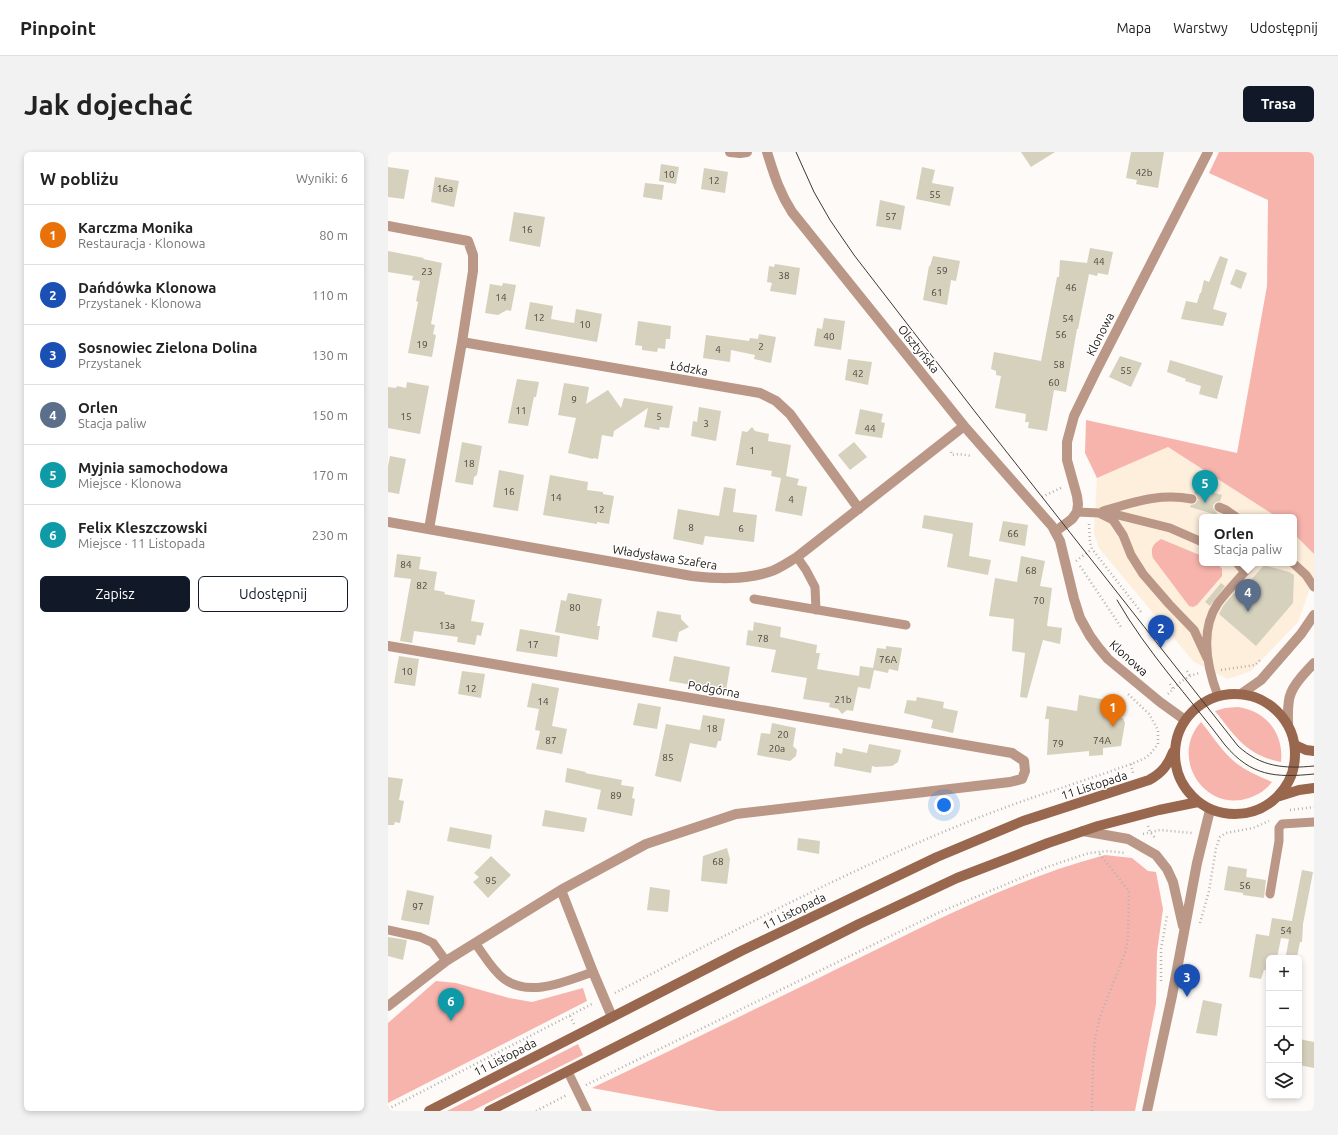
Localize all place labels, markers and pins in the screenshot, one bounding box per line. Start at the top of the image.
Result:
pin: 5 [1192,470,1218,503]
pin: 4 [1235,579,1261,612]
pin: 2 [1148,615,1174,648]
pin: 1 [1100,694,1126,727]
pin: 3 [1174,964,1200,997]
pin: 6 [438,988,464,1021]

